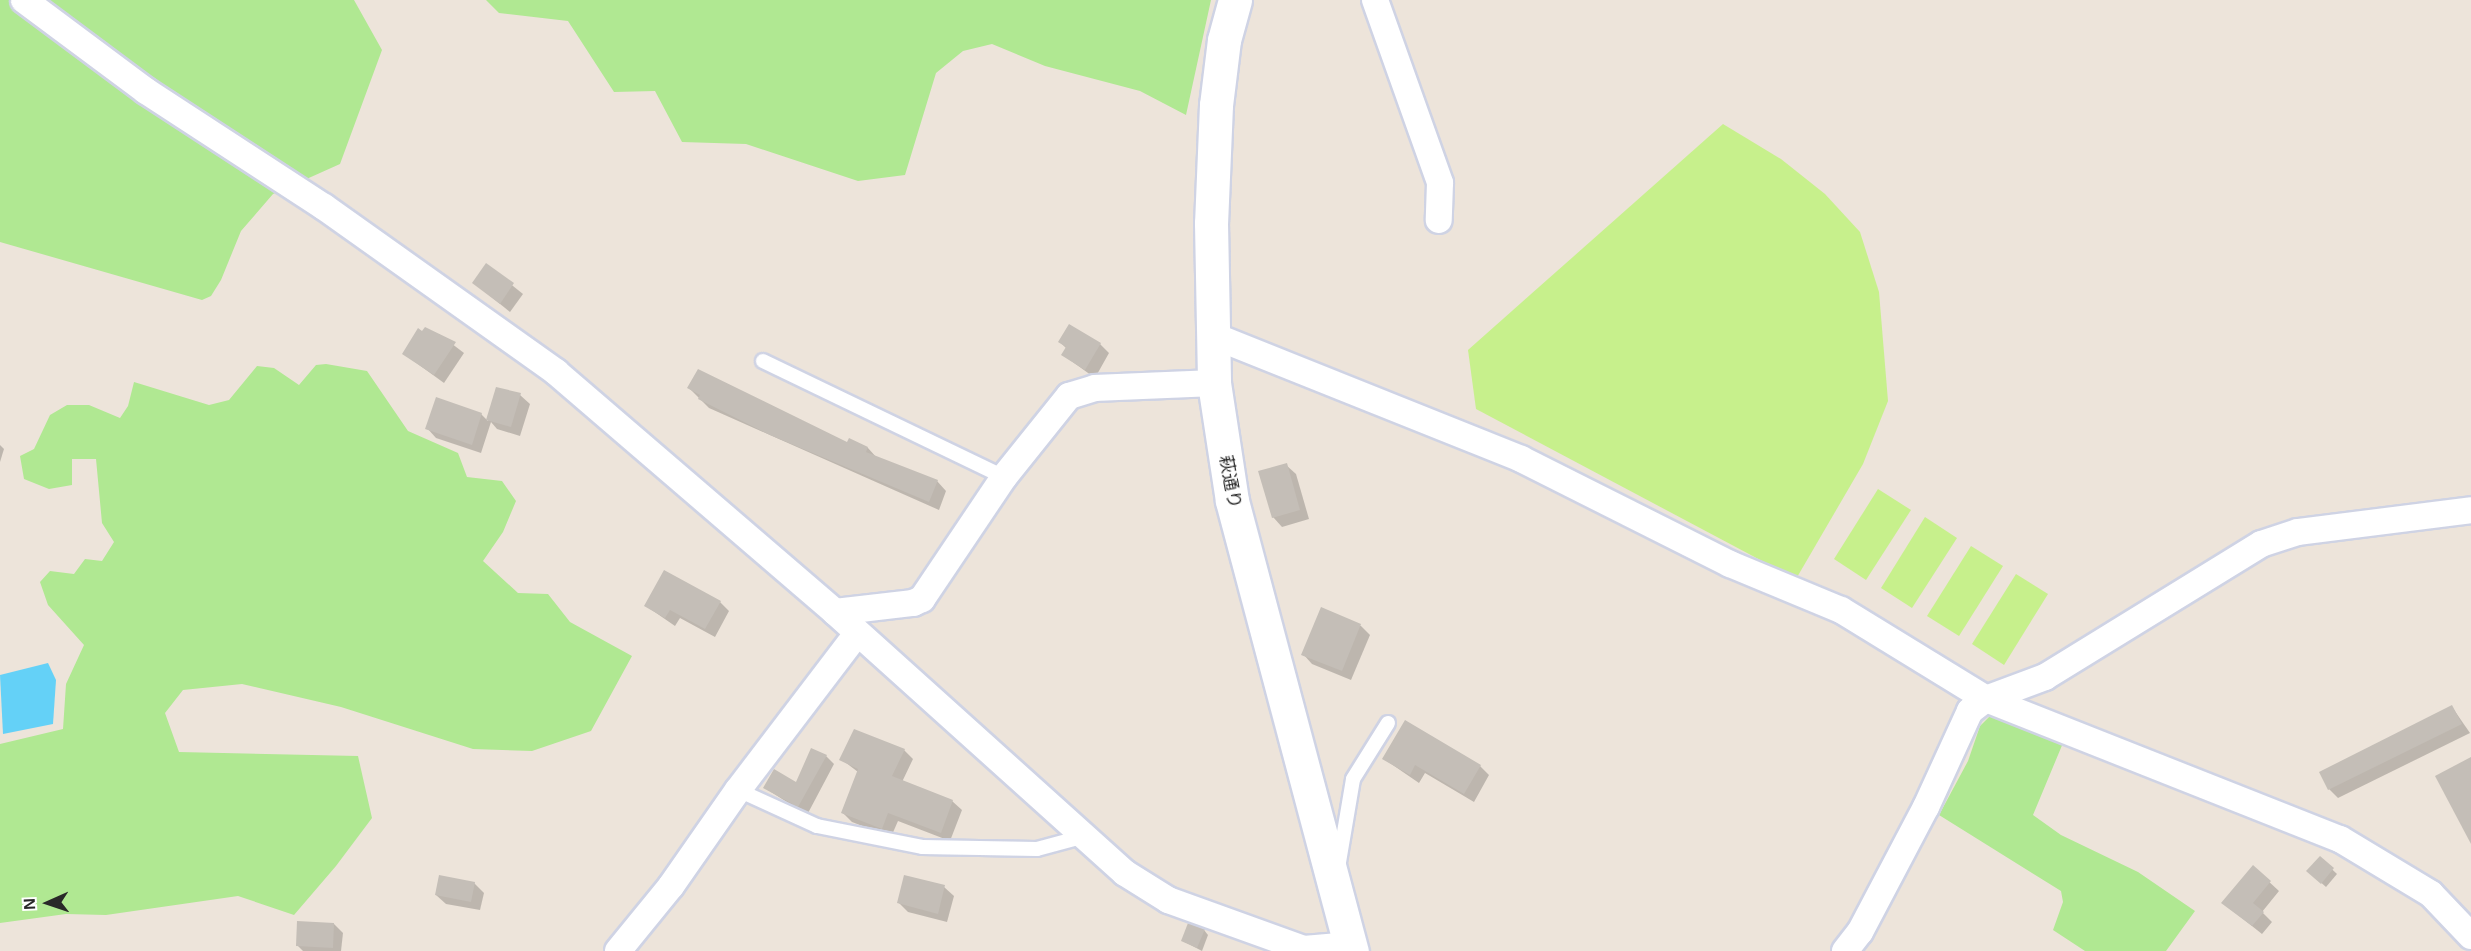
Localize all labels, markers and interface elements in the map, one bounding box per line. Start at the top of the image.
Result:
street label: 萩通り [1214,453,1246,511]
north arrow [18,873,78,933]
text: N [21,898,38,910]

